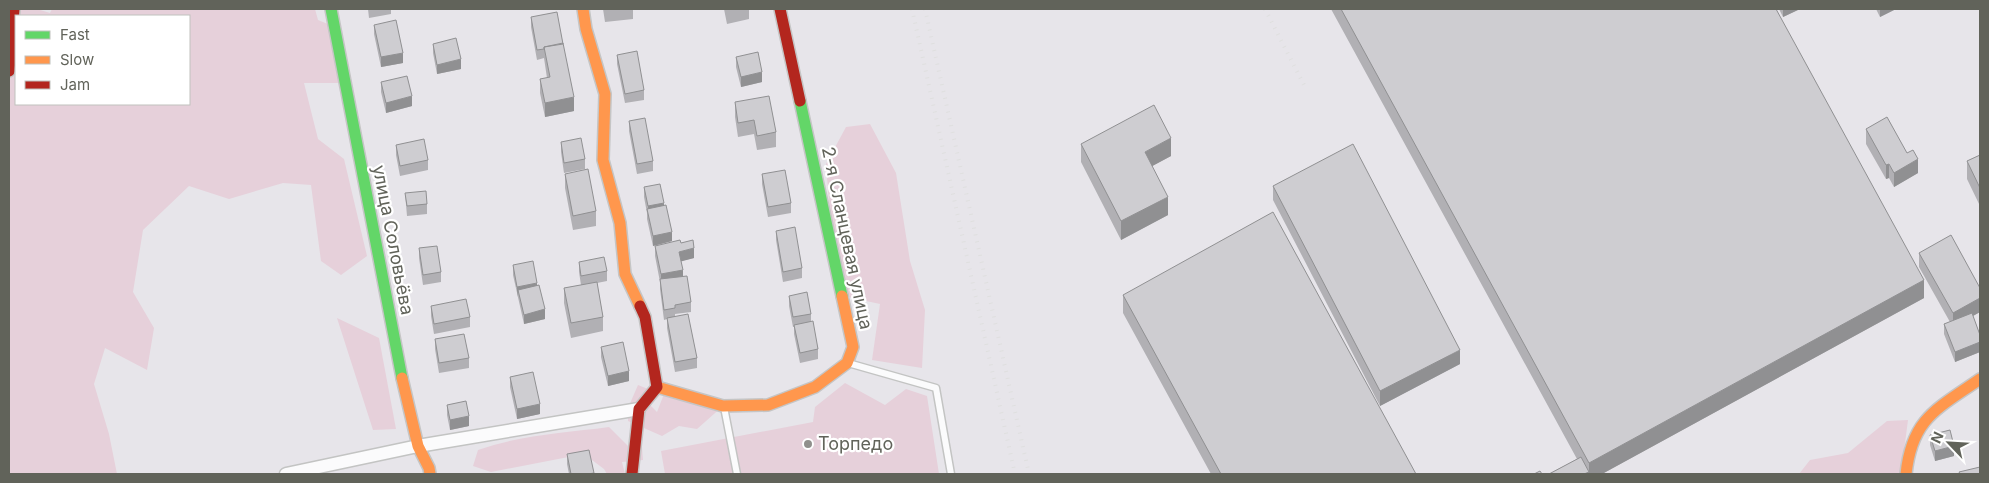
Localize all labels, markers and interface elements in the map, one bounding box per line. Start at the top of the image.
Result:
legend [15,15,190,105]
text: Fast [60,25,90,44]
text: Slow [60,50,94,69]
text: Jam [60,75,90,94]
street label: 2-я Сланцевая улица [818,145,877,331]
street label: улица Соловьёва [369,163,418,317]
north arrow [1924,418,1974,468]
text: N [1927,429,1947,446]
place label: Торпедо [818,433,893,454]
marker: Торпедо [802,438,814,450]

